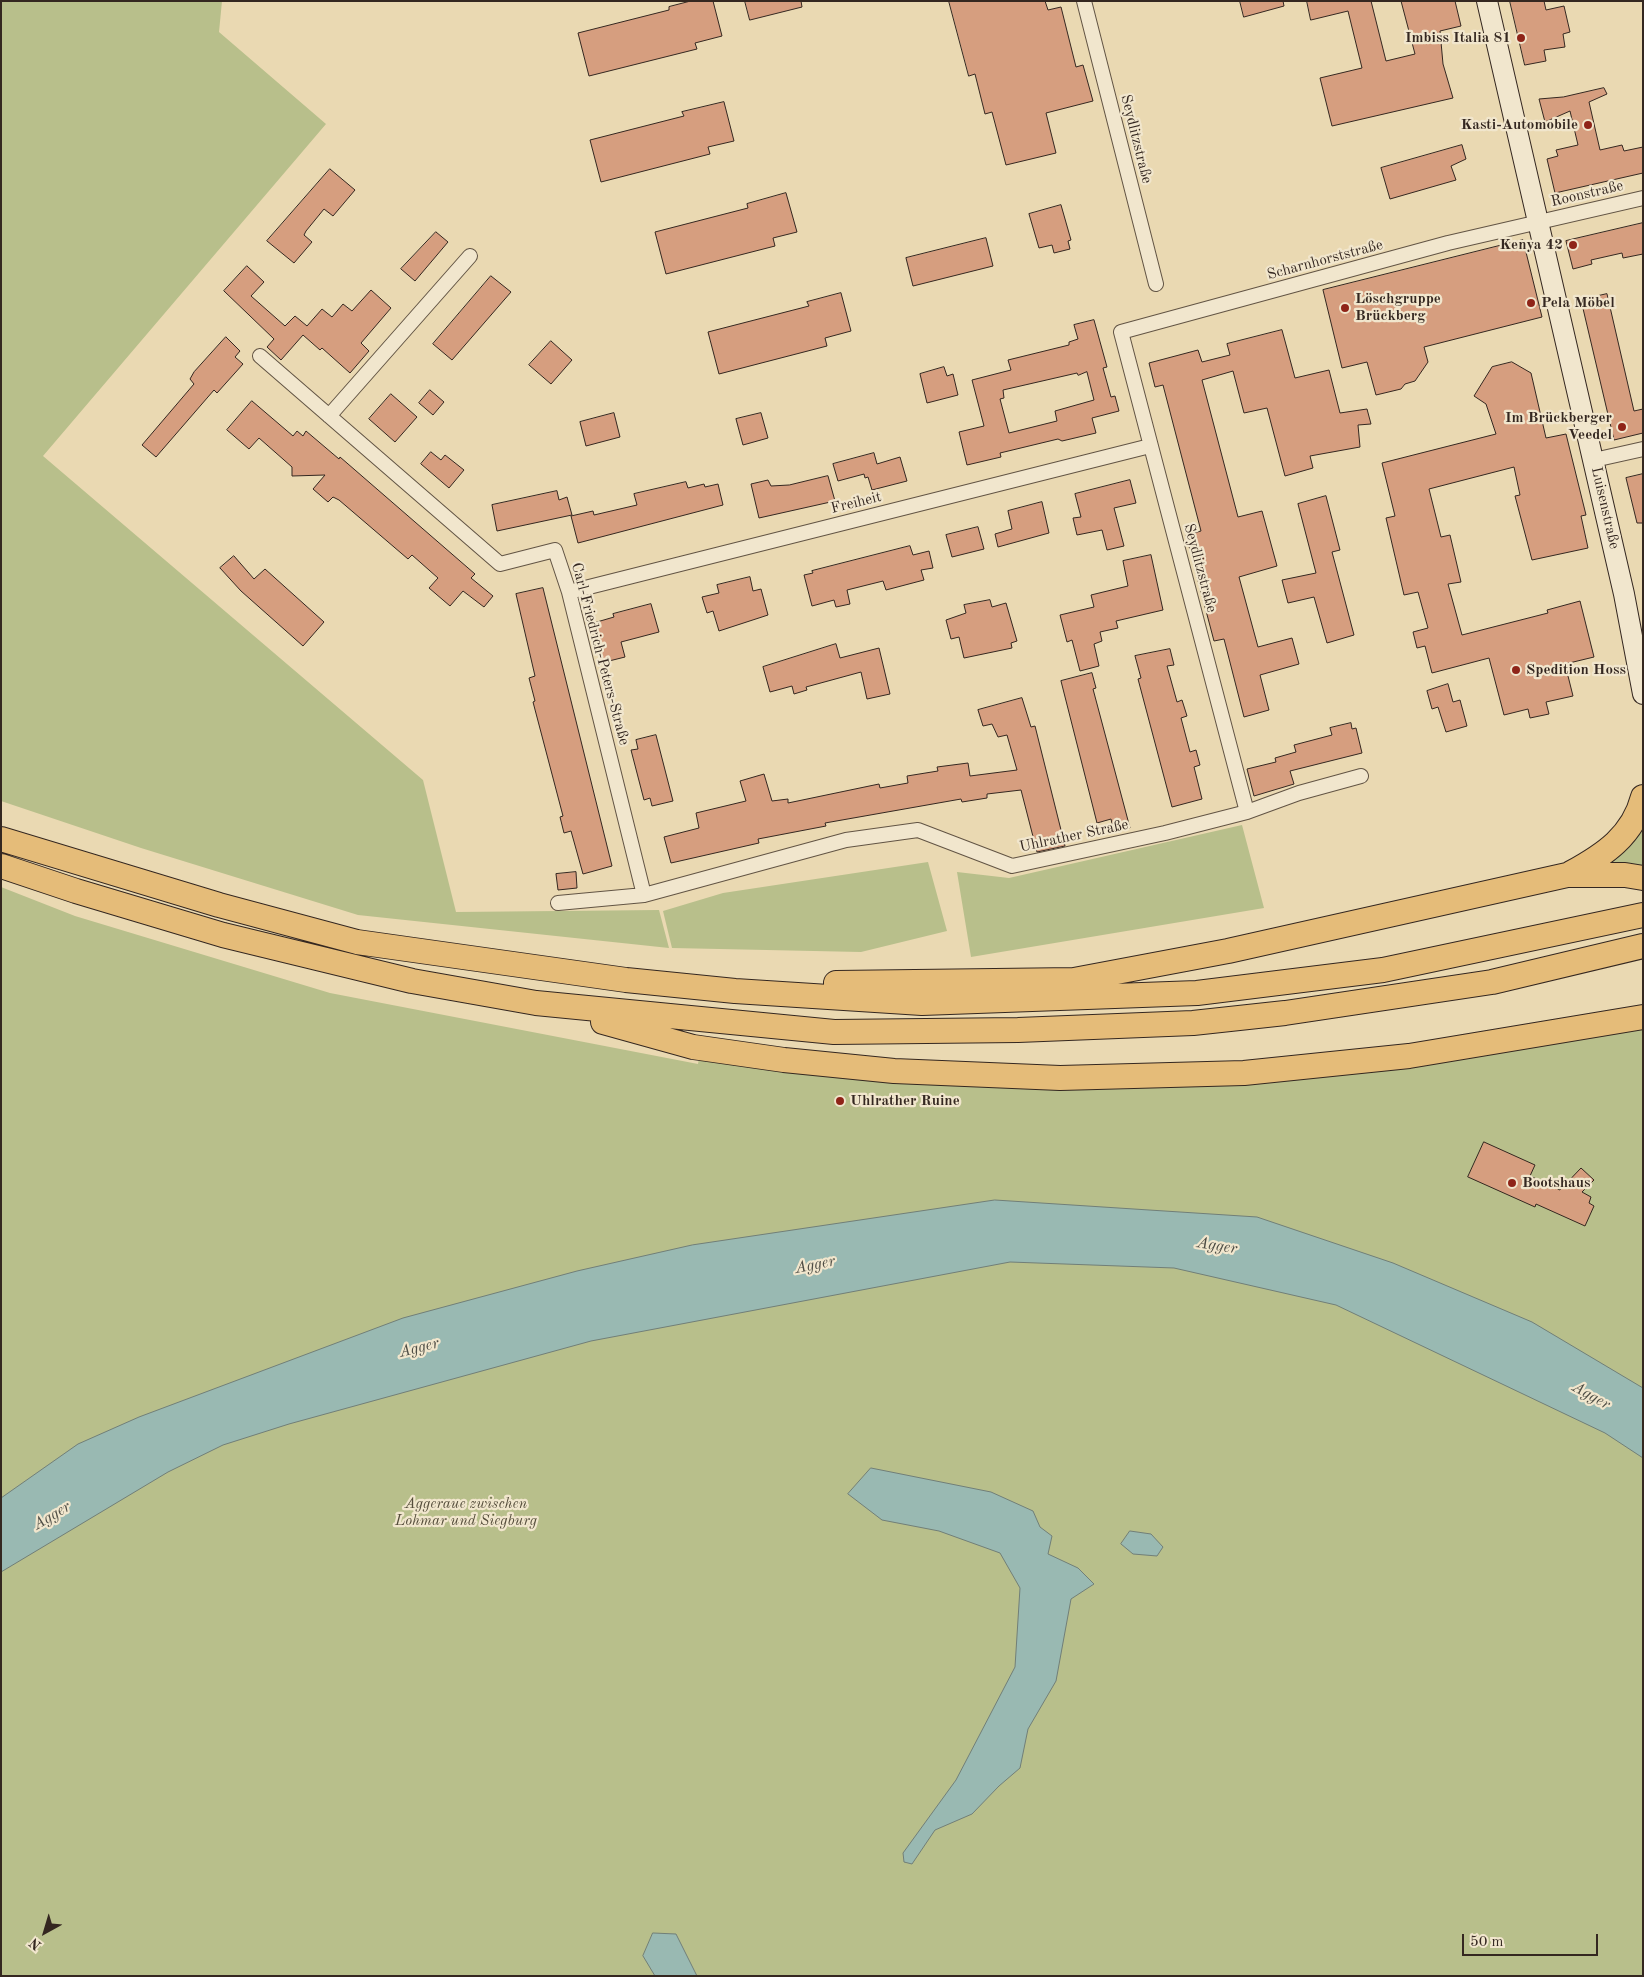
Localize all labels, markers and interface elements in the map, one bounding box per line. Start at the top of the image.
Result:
place label: Imbiss Italia 81 [1405,29,1511,47]
marker: Imbiss Italia 81 [1515,32,1527,44]
street label: Seydlitzstraße [1116,93,1156,185]
place label: Kasti-Automobile [1461,116,1578,134]
marker: Kasti-Automobile [1582,119,1594,131]
street label: Roonstraße [1549,177,1625,211]
street label: Scharnhorststraße [1265,236,1385,284]
place label: Kenya 42 [1500,236,1563,254]
marker: Kenya 42 [1567,239,1579,251]
place label: Löschgruppe Brückberg [1355,290,1441,325]
place label: Pela Möbel [1541,294,1615,312]
marker: Pela Möbel [1525,297,1537,309]
marker: Löschgruppe Brückberg [1339,302,1351,314]
place label: Im Brückberger Veedel [1505,409,1612,444]
marker: Im Brückberger Veedel [1616,421,1628,433]
street label: Luisenstraße [1587,465,1623,551]
street label: Freiheit [829,488,883,518]
street label: Seydlitzstraße [1179,522,1221,614]
street label: Carl-Friedrich-Peters-Straße [567,561,633,747]
place label: Spedition Hoss [1526,661,1626,679]
marker: Spedition Hoss [1510,664,1522,676]
street label: Uhlrather Straße [1018,816,1130,856]
place label: Uhlrather Ruine [850,1092,960,1110]
marker: Uhlrather Ruine [834,1095,846,1107]
place label: Bootshaus [1522,1174,1590,1192]
marker: Bootshaus [1506,1177,1518,1189]
water label: Agger [1196,1233,1238,1259]
water label: Agger [793,1252,837,1278]
water label: Agger [397,1334,441,1362]
water label: Agger [1569,1378,1613,1414]
park label: Aggeraue zwischen Lohmar und Siegburg [395,1495,537,1530]
water label: Agger [30,1497,74,1535]
north arrow [20,1907,70,1957]
scale bar [1464,1924,1600,1956]
text: N [27,1935,44,1952]
text: 50 m [1470,1935,1504,1950]

